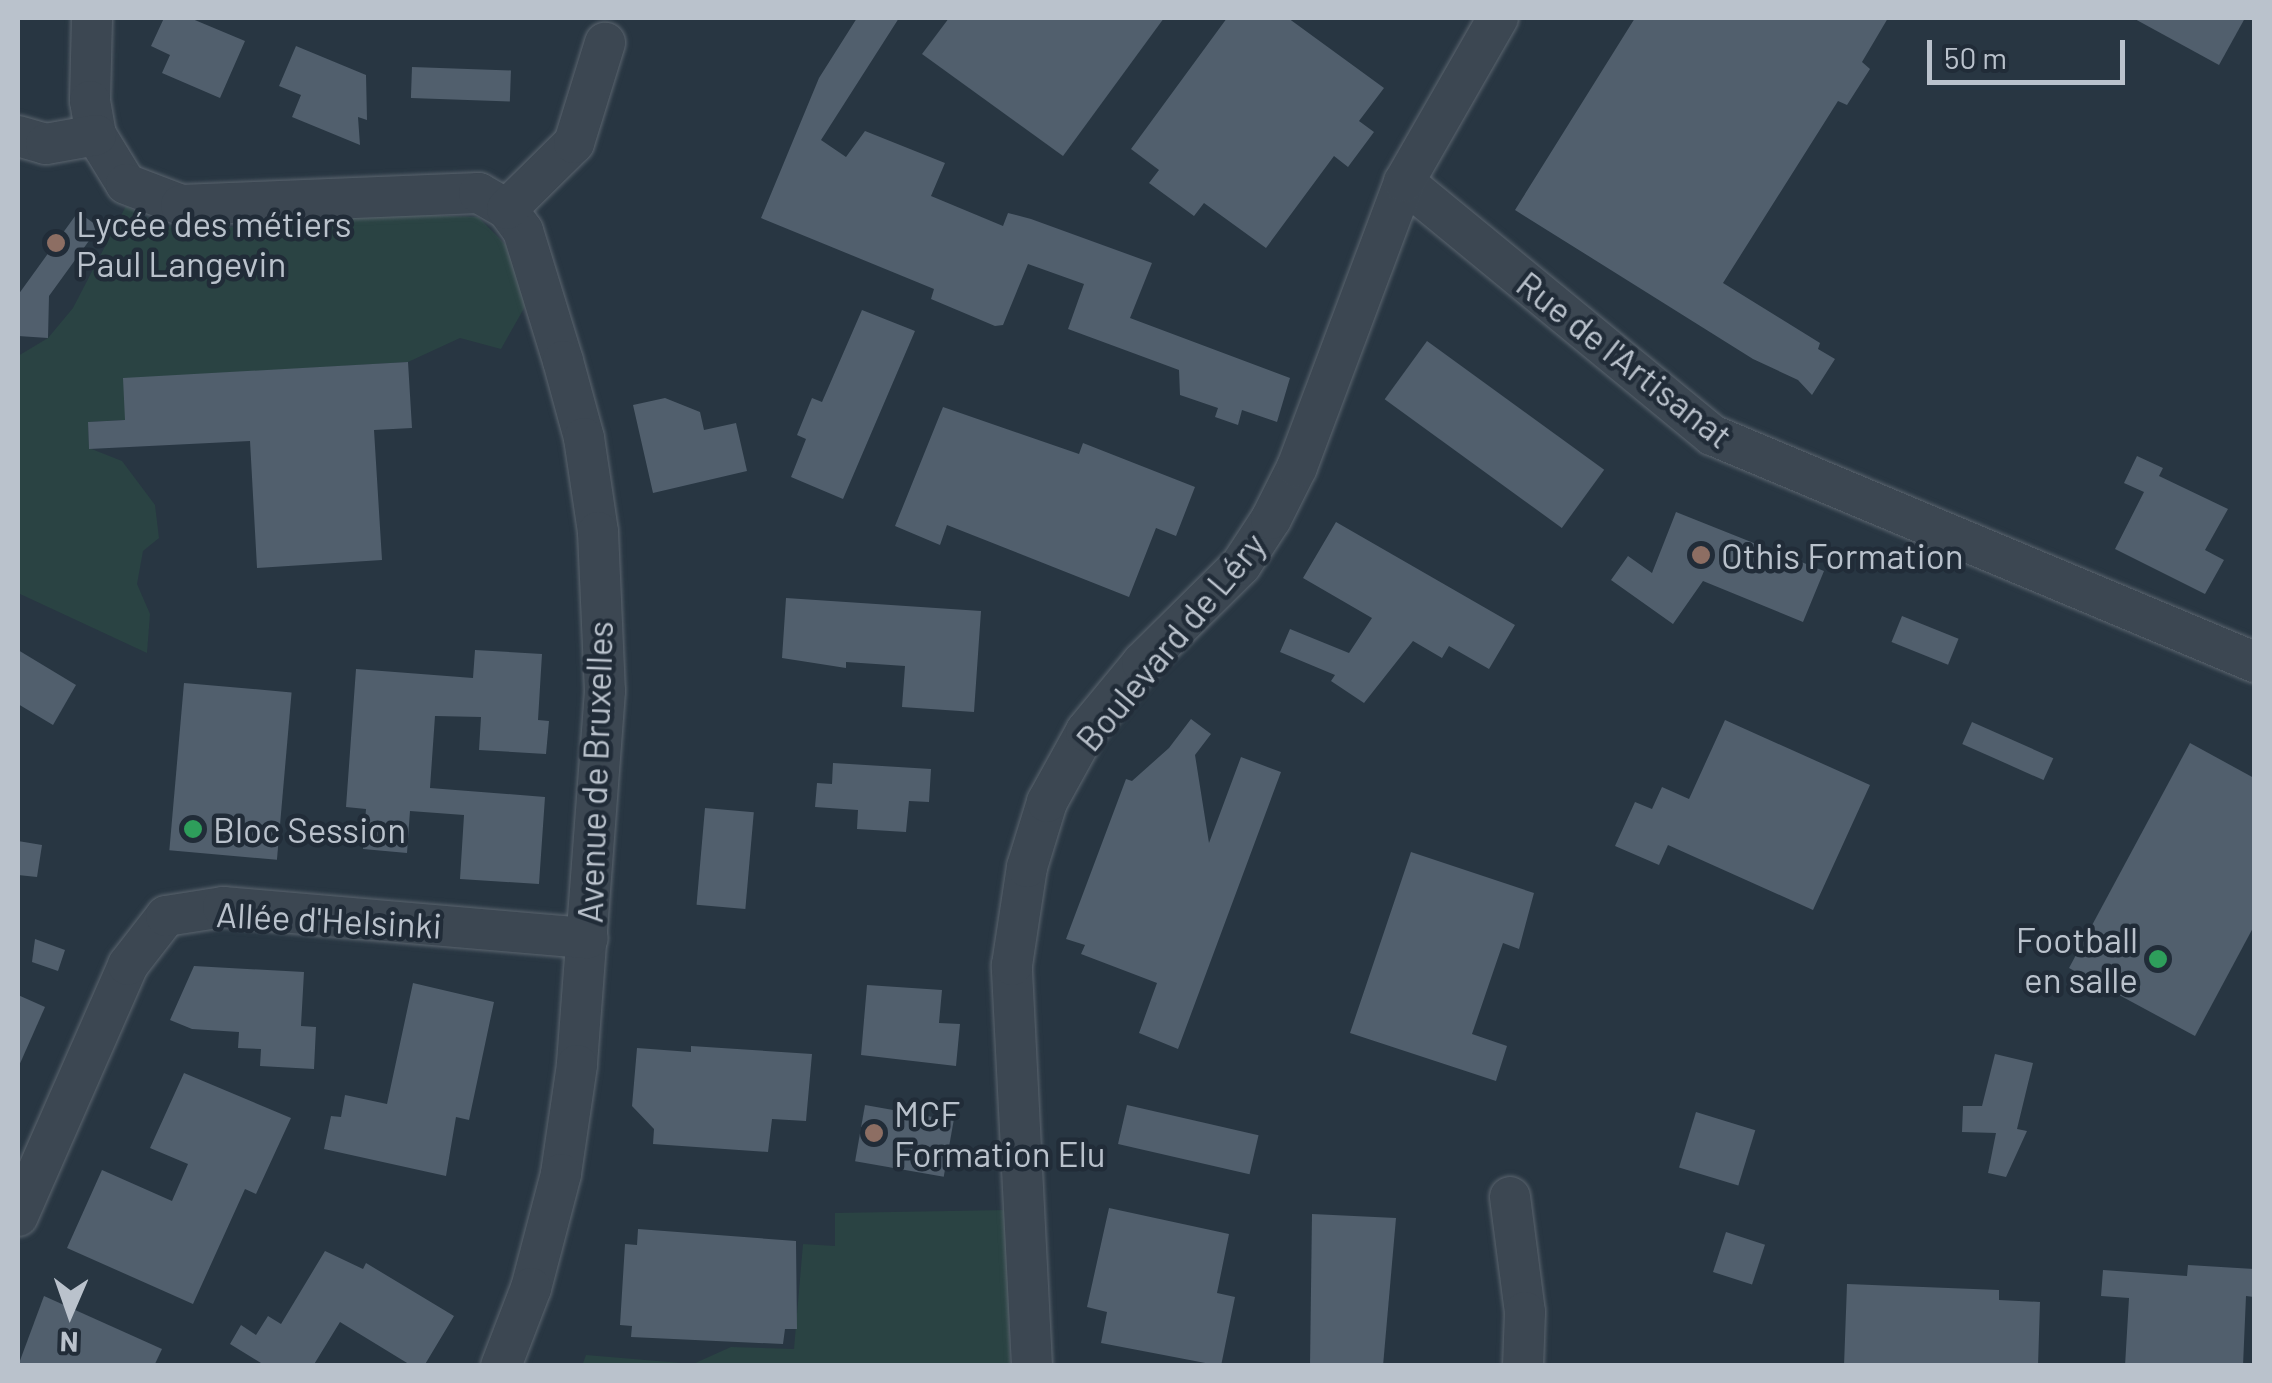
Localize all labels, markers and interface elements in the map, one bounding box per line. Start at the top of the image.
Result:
scale bar [1932,20,2130,82]
text: 50 m [1944,39,2007,75]
place label: Lycée des métiers Paul Langevin [76,202,352,284]
marker: Lycée des métiers Paul Langevin [45,232,67,254]
street label: Rue de l'Artisanat [1509,262,1741,456]
street label: Boulevard de Léry [1066,523,1274,759]
place label: Othis Formation [1721,534,1964,576]
marker: Othis Formation [1690,544,1712,566]
street label: Avenue de Bruxelles [568,620,620,924]
place label: Bloc Session [213,808,406,850]
marker: Bloc Session [182,818,204,840]
street label: Allée d'Helsinki [215,892,443,946]
place label: Football en salle [2016,918,2138,1000]
marker: Football en salle [2147,948,2169,970]
place label: MCF Formation Elu [894,1092,1106,1174]
marker: MCF Formation Elu [863,1122,885,1144]
north arrow [20,1263,120,1363]
text: N [59,1326,79,1360]

